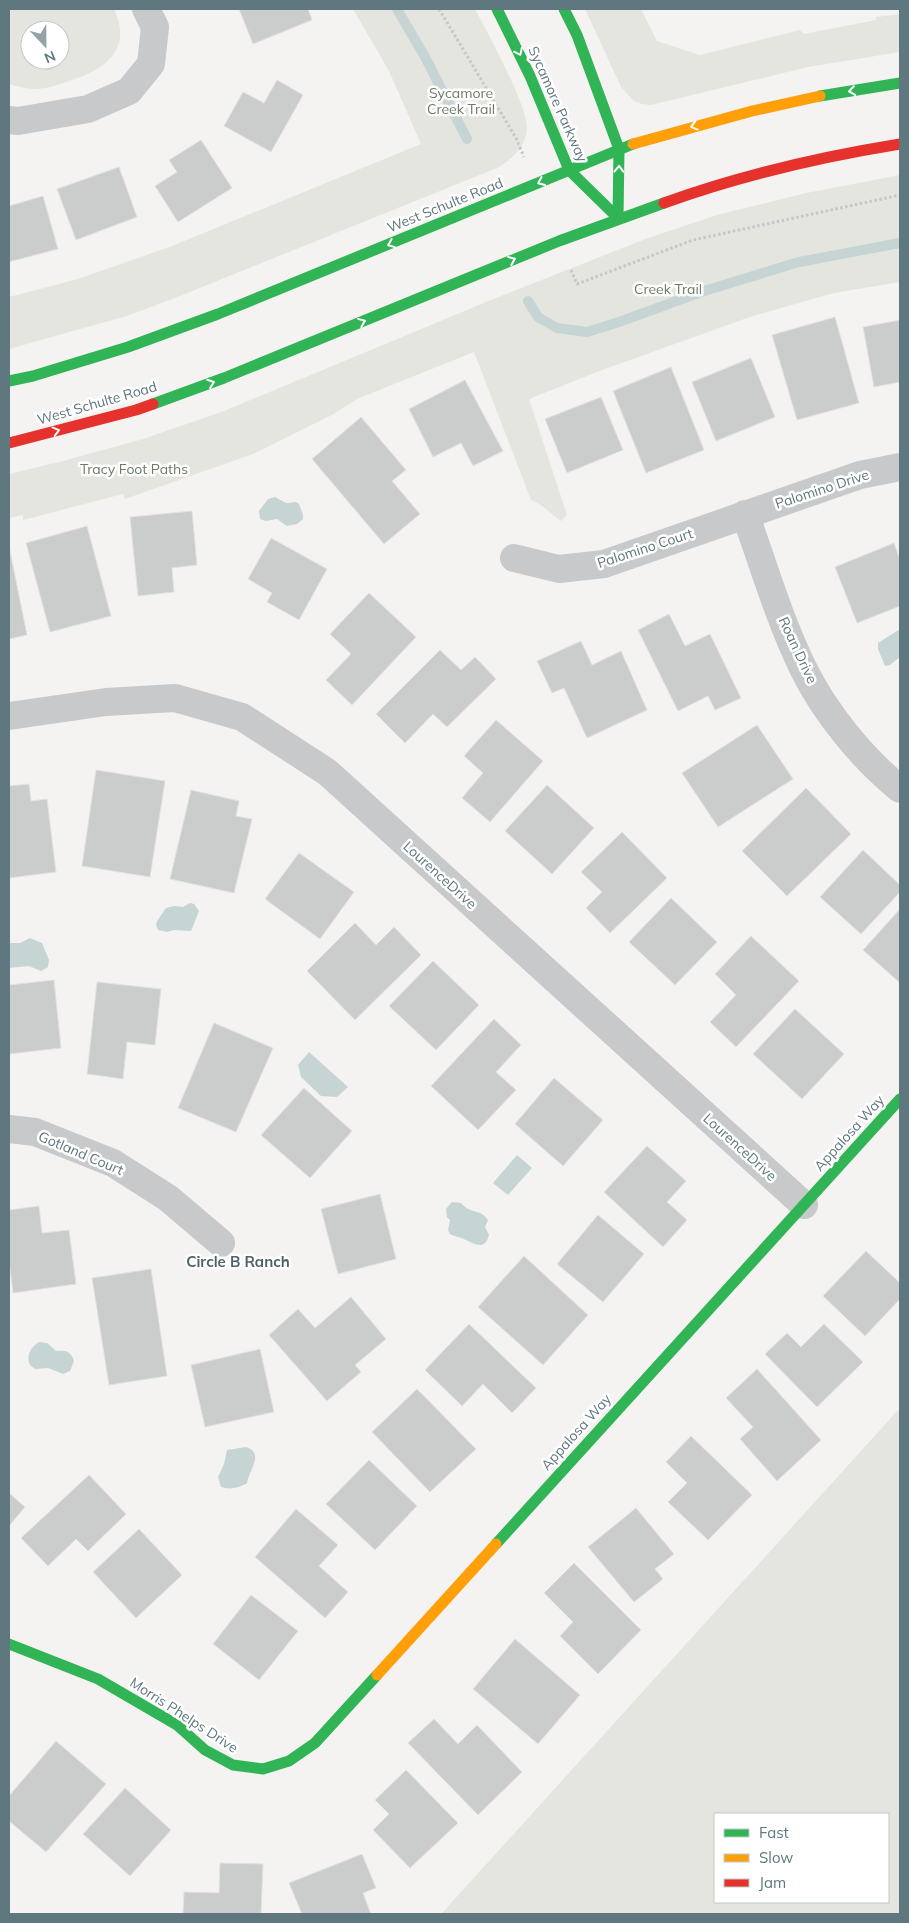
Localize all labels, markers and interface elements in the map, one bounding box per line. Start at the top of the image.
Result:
north arrow [20,20,70,70]
street label: Sycamore Parkway [524,43,592,165]
text: N [42,47,58,67]
one-way arrow [513,47,523,56]
park label: Sycamore Creek Trail [427,84,495,118]
one-way arrow [848,85,856,95]
one-way arrow [690,121,698,131]
one-way arrow [614,165,624,172]
street label: West Schulte Road [384,174,506,236]
one-way arrow [537,176,546,187]
one-way arrow [387,237,396,248]
one-way arrow [507,256,516,267]
park label: Creek Trail [634,280,702,298]
one-way arrow [357,318,365,328]
street label: West Schulte Road [35,377,159,429]
one-way arrow [206,379,215,389]
one-way arrow [51,427,60,437]
park label: Tracy Foot Paths [80,460,188,478]
street label: Palomino Drive [773,465,871,513]
street label: Palomino Court [595,524,695,572]
street label: Roan Drive [775,614,821,686]
street label: LourenceDrive [400,837,480,913]
street label: Appalosa Way [810,1091,888,1175]
street label: LourenceDrive [700,1109,780,1185]
street label: Gotland Court [36,1127,126,1179]
district label: Circle B Ranch [186,1252,290,1271]
street label: Appalosa Way [537,1390,615,1474]
street label: Morris Phelps Drive [127,1673,241,1757]
legend [714,1813,889,1903]
text: Fast [759,1823,789,1842]
text: Slow [759,1848,793,1867]
text: Jam [759,1873,786,1892]

